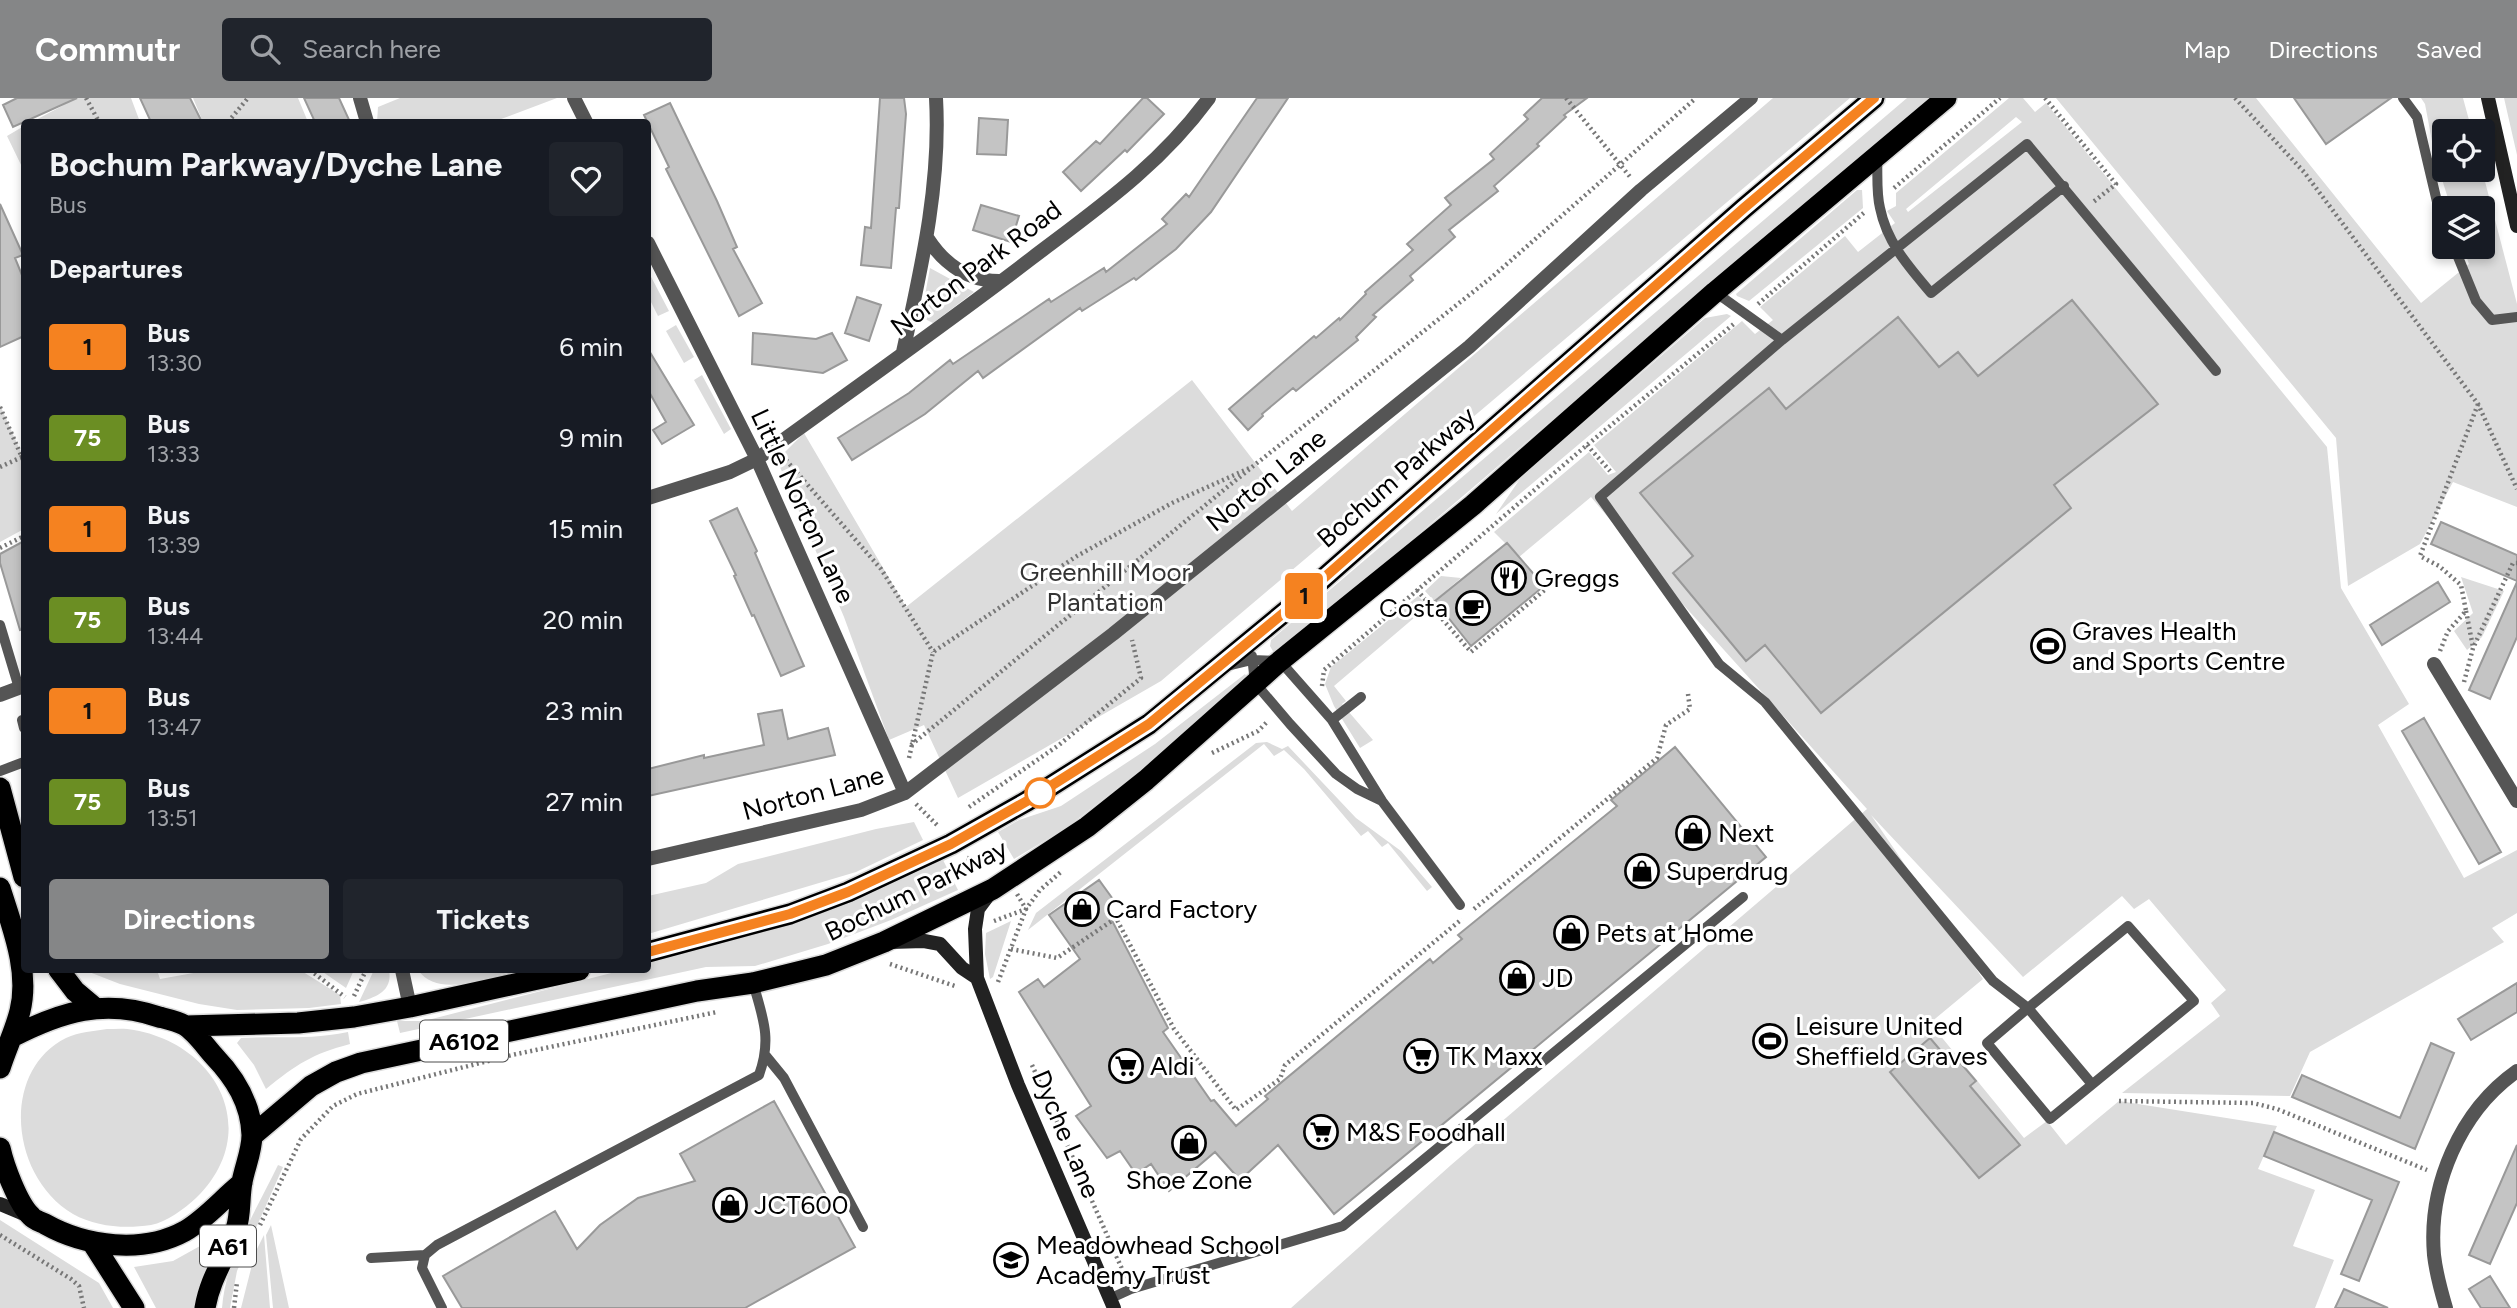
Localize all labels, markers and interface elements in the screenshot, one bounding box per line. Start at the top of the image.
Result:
search box [222,18,712,81]
text: Commutr [35,30,180,69]
icon: search [246,30,284,68]
text: Search here [302,33,441,65]
text: Map [2184,35,2230,64]
text: Directions [2268,35,2378,64]
text: Saved [2416,35,2482,64]
map controls [2432,119,2495,259]
button: locate [2432,119,2495,182]
button: heart [549,142,623,216]
text: Bochum Parkway/Dyche Lane [49,145,502,184]
text: Bus [49,191,87,219]
street label: Norton Park Road [884,193,1068,343]
button: layers [2432,196,2495,259]
text: Departures [49,253,183,285]
text: Bus [147,317,190,349]
text: 6 min [559,331,623,363]
text: 1 [82,332,93,361]
text: 13:30 [147,349,202,377]
street label: Bochum Parkway [1310,399,1482,554]
street label: Little Norton Lane [744,404,862,608]
text: Bus [147,408,190,440]
text: 9 min [559,422,623,454]
street label: Norton Lane [1199,422,1333,538]
text: 75 [74,423,101,452]
text: 13:33 [147,440,200,468]
text: Bus [147,499,190,531]
text: 15 min [548,513,623,545]
text: 1 [82,514,93,543]
text: 13:39 [147,531,200,559]
park label: Greenhill Moor Plantation [1020,556,1191,618]
restaurant icon: Greggs [1490,559,1528,597]
place label: Greggs [1534,562,1619,594]
line badge: 1 [1281,573,1327,619]
text: 1 [1299,581,1309,610]
cafe icon: Costa [1454,589,1492,627]
text: Bus [147,590,190,622]
place label: Costa [1379,592,1448,624]
text: 20 min [543,604,623,636]
text: 75 [74,605,101,634]
place label: Graves Health and Sports Centre [2072,615,2285,677]
text: 13:44 [147,622,203,650]
sports icon: Graves Health and Sports Centre [2029,627,2067,665]
text: Bus [147,681,190,713]
text: 23 min [545,695,623,727]
text: 1 [82,696,93,725]
text: 13:47 [147,713,201,741]
street label: Norton Lane [739,759,887,827]
text: Bus [147,772,190,804]
unlabelled marker [1025,778,1055,808]
text: 27 min [545,786,623,818]
text: 75 [74,787,101,816]
text: 13:51 [147,804,198,832]
shop icon: Next [1674,814,1712,852]
place label: Next [1718,817,1775,849]
street label: Bochum Parkway [820,832,1013,948]
shop icon: Superdrug [1623,852,1661,890]
place label: Superdrug [1666,855,1789,887]
button: Directions [49,879,329,959]
button: Tickets [343,879,623,959]
shop icon: Card Factory [1063,890,1101,928]
place label: Card Factory [1106,893,1257,925]
shop icon: Pets at Home [1552,914,1590,952]
place label: Pets at Home [1596,917,1754,949]
shop icon: JD [1498,959,1536,997]
place label: JD [1542,962,1573,994]
place label: Leisure United Sheffield Graves [1795,1010,1988,1072]
road number: A6102 [420,1021,508,1062]
sports icon: Leisure United Sheffield Graves [1751,1022,1789,1060]
supermarket icon: TK Maxx [1402,1037,1440,1075]
place label: TK Maxx [1446,1040,1543,1072]
supermarket icon: Aldi [1107,1047,1145,1085]
place label: Aldi [1150,1050,1195,1082]
street label: Dyche Lane [1025,1065,1107,1203]
supermarket icon: M&S Foodhall [1302,1113,1340,1151]
place label: M&S Foodhall [1346,1116,1506,1148]
shop icon: Shoe Zone [1170,1124,1208,1162]
place label: Shoe Zone [1126,1164,1252,1196]
shop icon: JCT600 [711,1186,749,1224]
place label: JCT600 [754,1189,849,1221]
road number: A61 [200,1226,256,1266]
place label: Meadowhead School Academy Trust [1036,1229,1280,1291]
school or university icon: Meadowhead School Academy Trust [992,1241,1030,1279]

